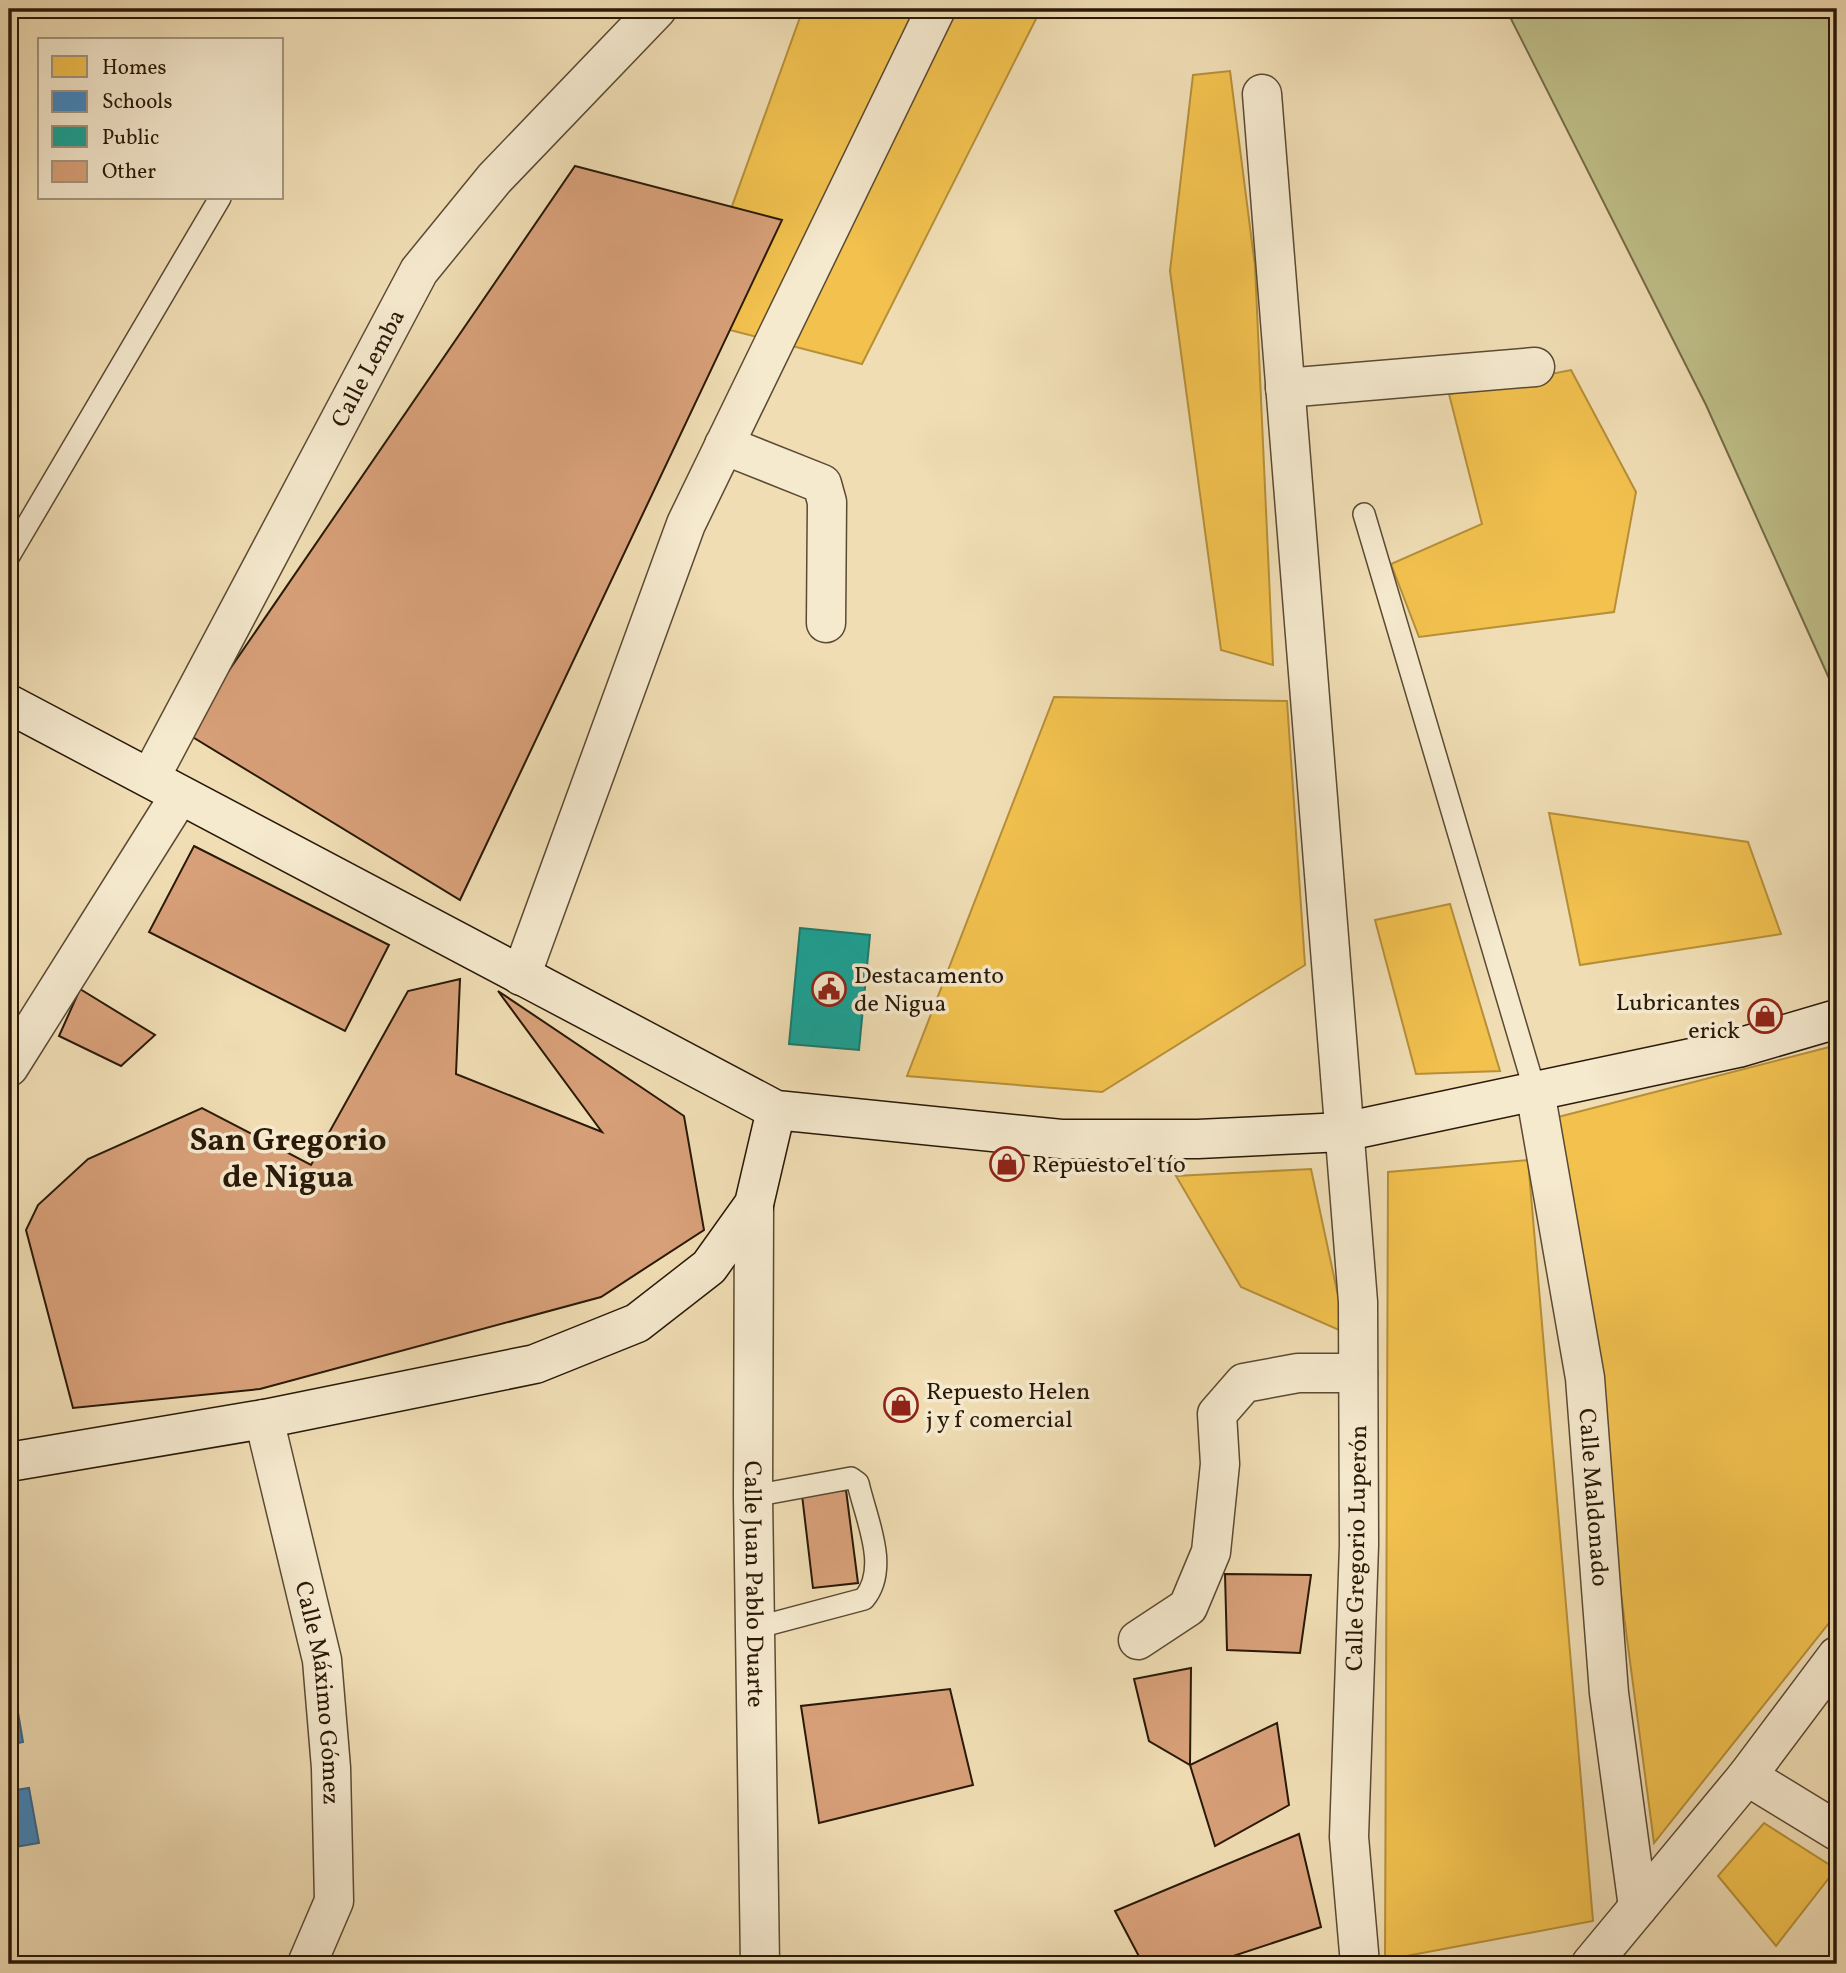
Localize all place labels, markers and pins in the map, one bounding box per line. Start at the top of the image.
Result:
place label: Destacamento de Nigua [854,960,1004,1022]
public building icon: Destacamento de Nigua [810,970,848,1008]
place label: Lubricantes erick [1616,987,1740,1049]
shop icon: Lubricantes erick [1746,997,1784,1035]
shop icon: Repuesto el tío [988,1145,1026,1183]
place label: Repuesto el tío [1032,1149,1186,1183]
place label: Repuesto Helen j y f comercial [926,1376,1090,1438]
shop icon: Repuesto Helen j y f comercial [882,1386,920,1424]

